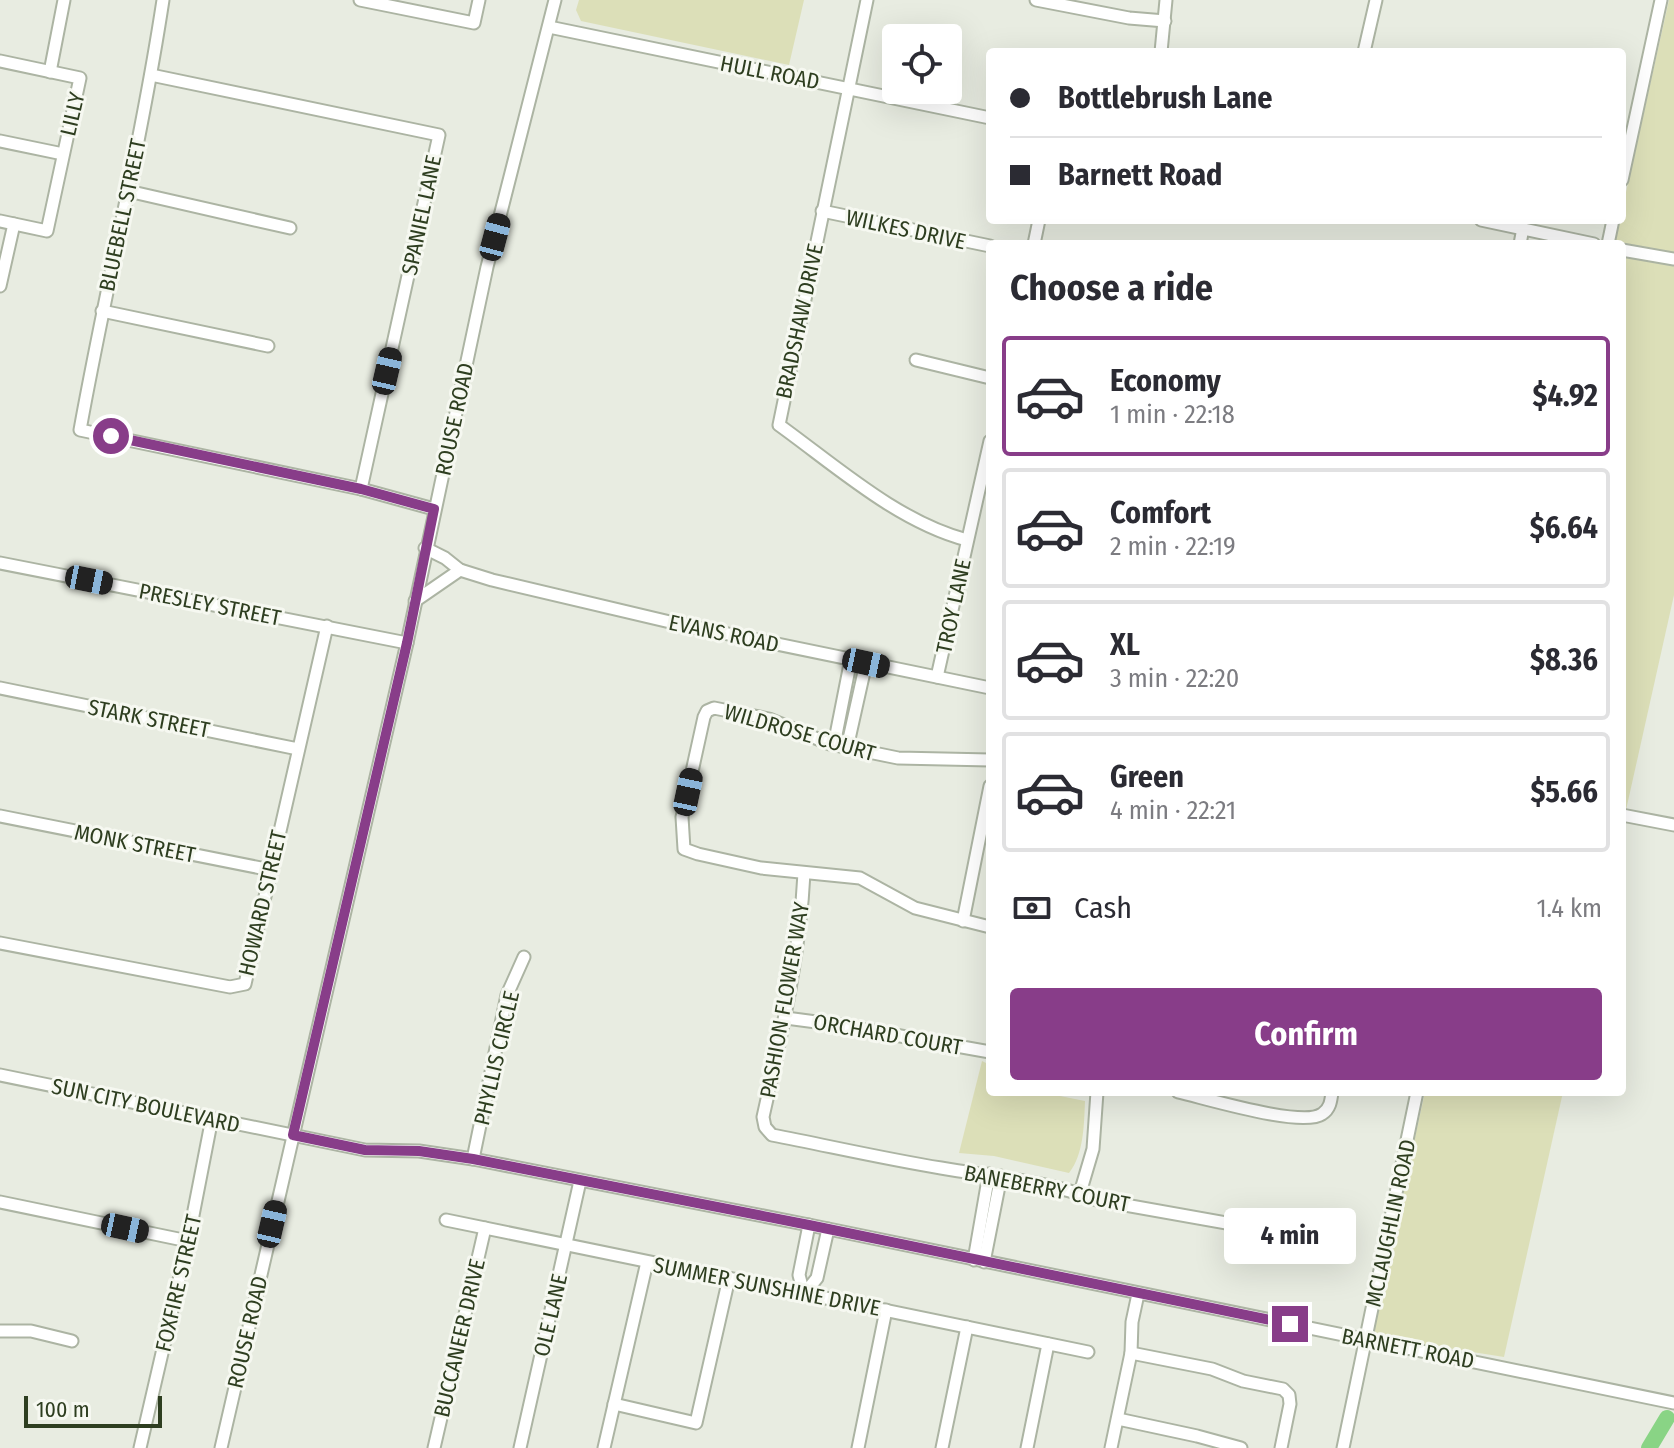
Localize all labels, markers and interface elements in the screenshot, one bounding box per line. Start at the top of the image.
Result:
map controls [882,24,962,104]
button: locate [882,24,962,104]
street label: HULL ROAD [718,50,822,95]
text: Bottlebrush Lane [1058,80,1272,116]
street label: LILLY [54,90,91,139]
street label: BLUEBELL STREET [93,136,152,294]
street label: SPANIEL LANE [396,153,447,278]
text: Barnett Road [1058,157,1222,193]
street label: WILKES DRIVE [843,204,968,255]
car [477,211,513,263]
street label: BRADSHAW DRIVE [770,241,829,401]
text: Choose a ride [1010,266,1213,310]
car [370,345,404,397]
street label: ROUSE ROAD [429,360,480,478]
icon: car [1014,360,1086,432]
text: Economy [1110,363,1221,399]
text: $4.92 [1532,378,1598,414]
text: 1 min · 22:18 [1110,399,1235,430]
route start [93,418,129,454]
icon: car [1014,492,1086,564]
text: Comfort [1110,495,1211,531]
text: $6.64 [1530,510,1598,546]
text: 2 min · 22:19 [1110,531,1236,562]
street label: TROY LANE [930,556,977,656]
car [63,564,115,596]
street label: PRESLEY STREET [137,577,284,632]
street label: EVANS ROAD [666,609,781,658]
icon: car [1014,624,1086,696]
text: XL [1110,627,1140,663]
text: $8.36 [1530,642,1598,678]
car [840,646,892,680]
text: 3 min · 22:20 [1110,663,1239,694]
street label: STARK STREET [86,693,213,744]
street label: WILDROSE COURT [721,698,879,767]
icon: car [1014,756,1086,828]
text: Green [1110,759,1184,795]
car [671,766,705,818]
text: $5.66 [1530,774,1598,810]
text: 4 min · 22:21 [1110,795,1236,826]
street label: MONK STREET [72,819,199,869]
street label: HOWARD STREET [233,827,293,979]
icon: cash [1010,886,1054,930]
text: Cash [1074,890,1132,926]
text: 1.4 km [1536,893,1602,924]
street label: PASHION FLOWER WAY [754,900,815,1100]
street label: PHYLLIS CIRCLE [468,988,525,1128]
button: Confirm [1010,988,1602,1080]
street label: ORCHARD COURT [811,1008,965,1061]
street label: SUN CITY BOULEVARD [49,1072,242,1139]
street label: MCLAUGHLIN ROAD [1360,1137,1421,1309]
street label: BANEBERRY COURT [962,1159,1133,1218]
car [255,1198,289,1250]
callout: 4 min [1224,1208,1356,1264]
car [99,1211,151,1245]
street label: FOXFIRE STREET [150,1211,208,1354]
text: 4 min [1261,1220,1319,1251]
street label: SUMMER SUNSHINE DRIVE [651,1251,883,1322]
street label: BUCCANEER DRIVE [428,1256,491,1420]
street label: OLE LANE [528,1271,573,1359]
street label: ROUSE ROAD [221,1273,274,1391]
route end [1272,1306,1308,1342]
street label: BARNETT ROAD [1339,1322,1476,1375]
scale bar [24,1392,162,1428]
text: 100 m [36,1396,90,1423]

